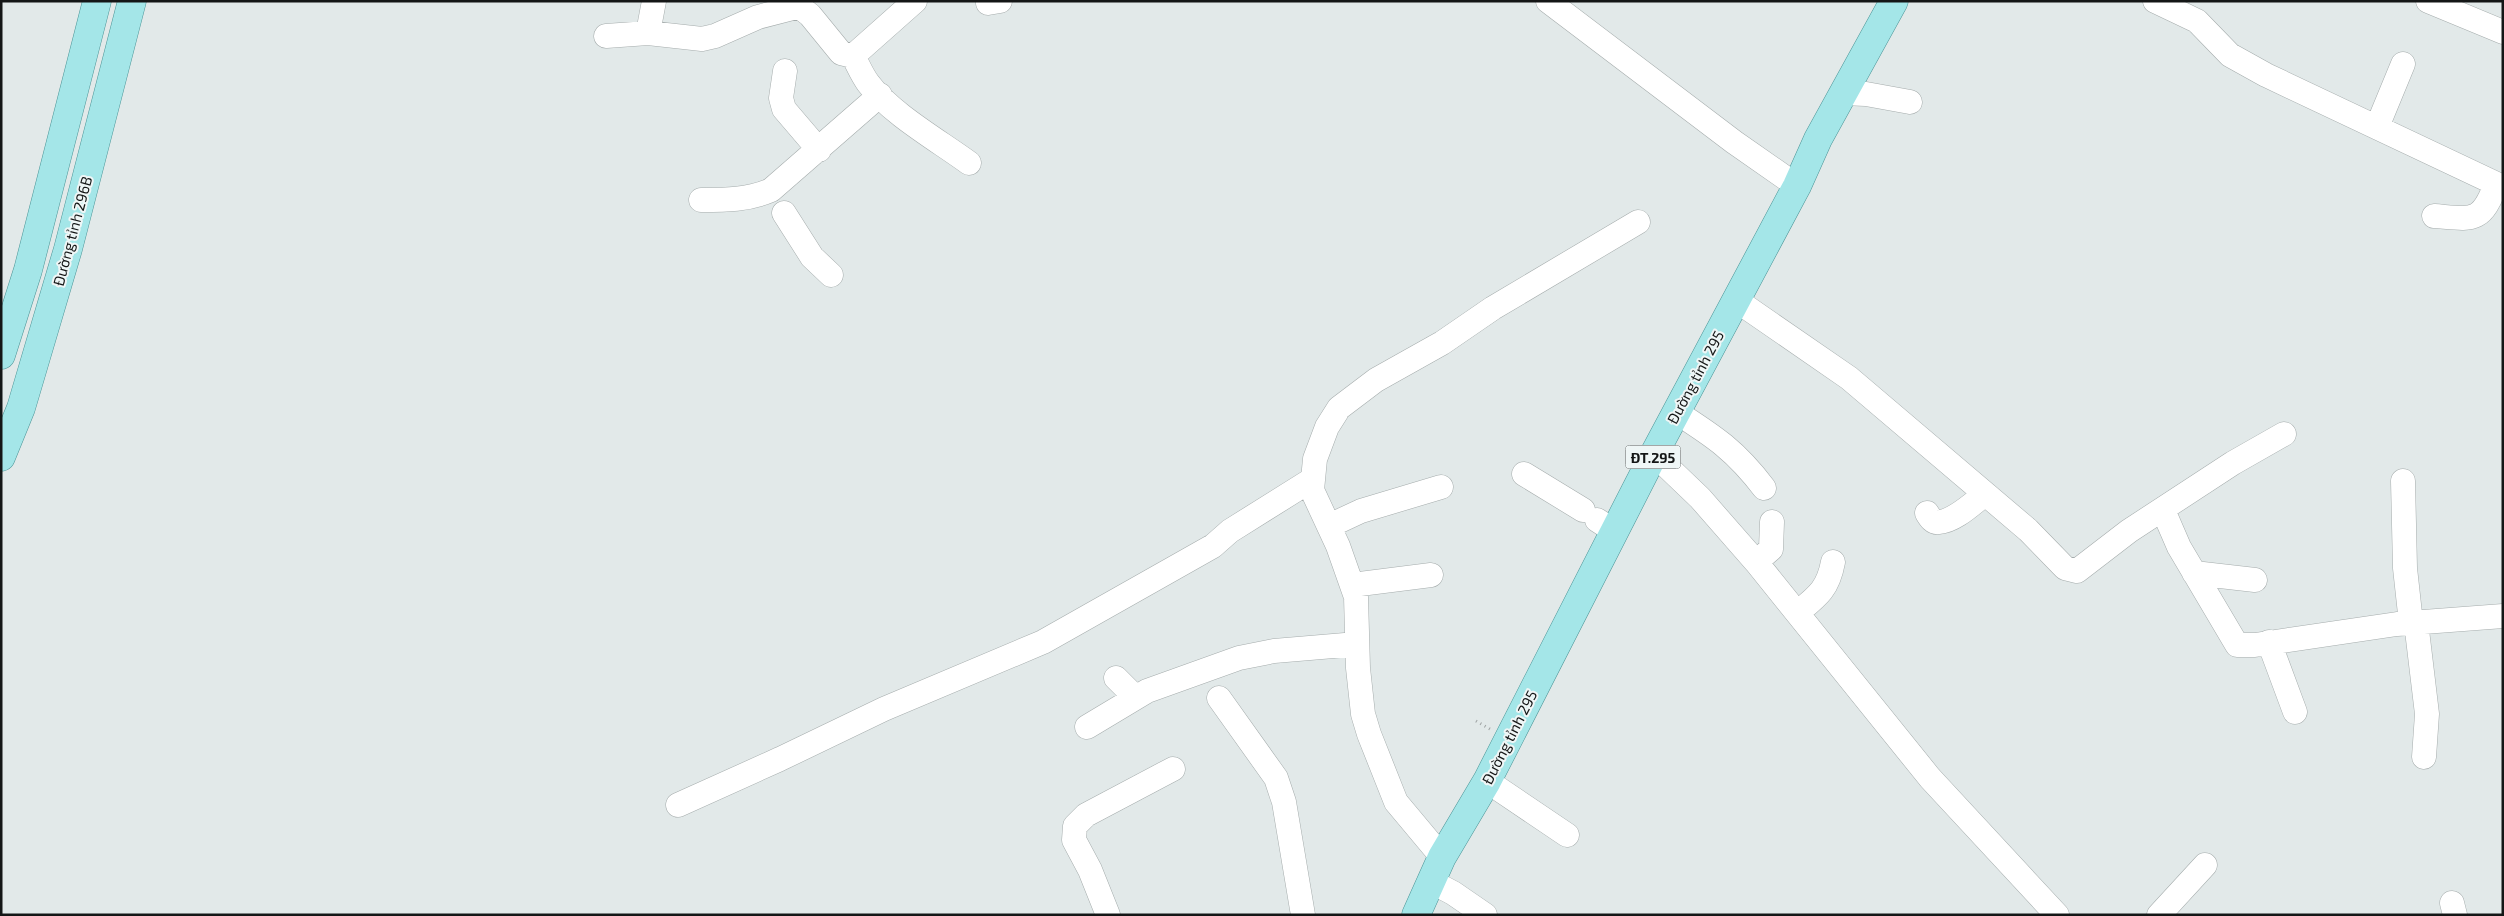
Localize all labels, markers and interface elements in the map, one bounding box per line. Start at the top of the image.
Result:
street label: Đường tỉnh 296B [49,174,95,288]
street label: Đường tỉnh 295 [1663,327,1727,427]
road number: ĐT.295 [1626,446,1680,468]
street label: Đường tỉnh 295 [1478,687,1540,787]

